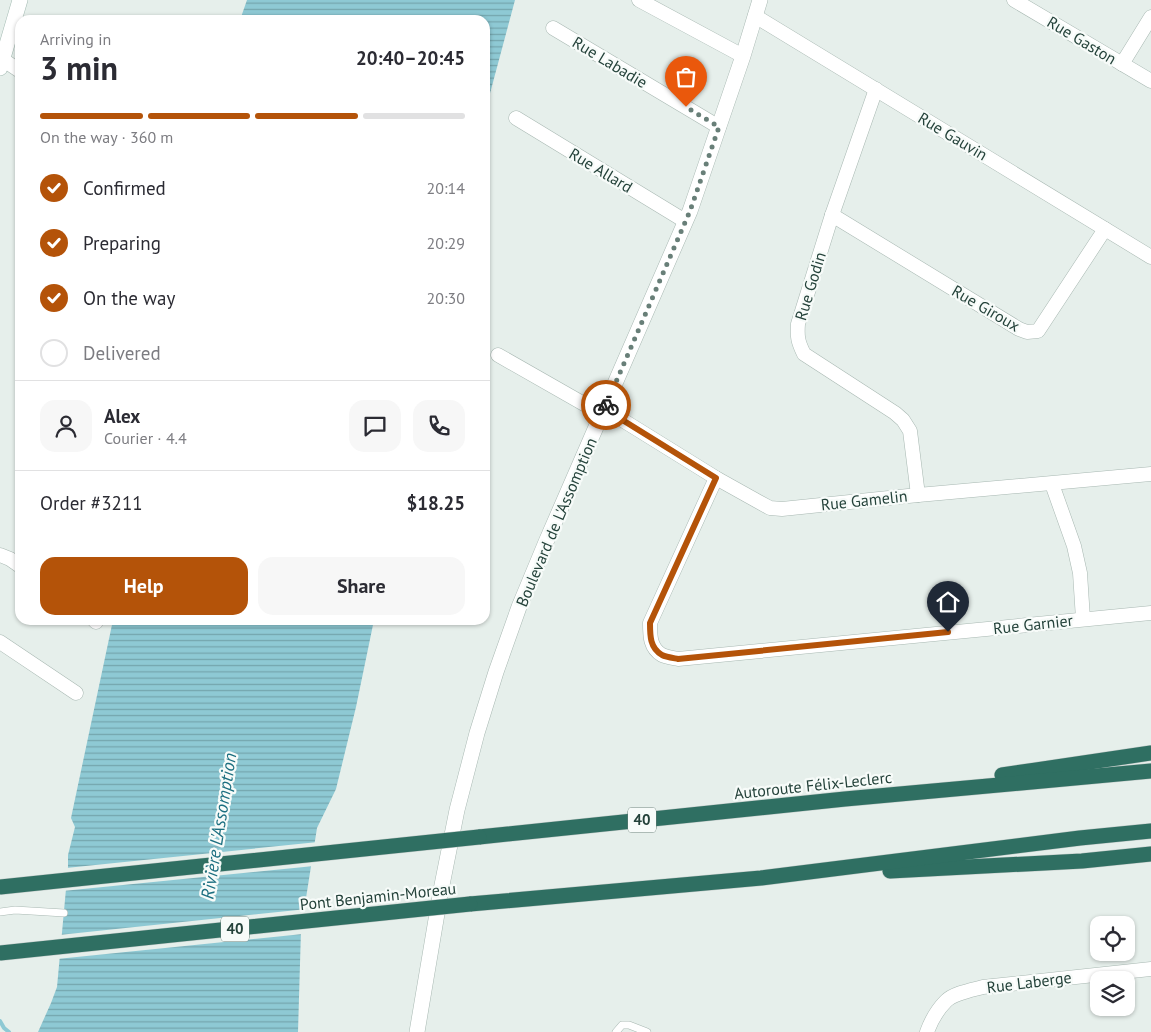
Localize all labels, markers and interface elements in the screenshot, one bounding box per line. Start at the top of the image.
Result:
street label: Rue Gaston [1044,11,1120,69]
text: Arriving in [40,29,111,49]
street label: Rue Labadie [569,32,651,92]
text: 20:40–20:45 [356,46,465,70]
text: 3 min [40,47,118,89]
pin [665,56,707,107]
icon: bag [672,63,700,91]
street label: Rue Gauvin [915,107,991,165]
text: On the way · 360 m [40,127,173,147]
street label: Rue Allard [566,143,636,197]
icon: check [40,174,68,202]
text: Confirmed [83,176,166,200]
text: 20:14 [427,178,465,198]
icon: check [40,229,68,257]
text: Preparing [83,231,161,255]
text: 20:29 [427,233,465,253]
street label: Rue Godin [790,249,830,323]
street label: Rue Giroux [948,280,1024,336]
icon: check [40,284,68,312]
text: On the way [83,286,175,310]
text: 20:30 [427,288,465,308]
text: Delivered [83,341,161,365]
courier [581,380,631,430]
icon: bike [592,391,620,419]
button: person [40,400,92,452]
button: chat [349,400,401,452]
button: phone [413,400,465,452]
text: Alex [104,404,140,428]
text: Courier · 4.4 [104,428,187,448]
street label: Boulevard de L'Assomption [511,434,601,610]
street label: Rue Gamelin [820,486,908,514]
text: Order #3211 [40,491,143,515]
text: $18.25 [406,491,465,515]
button: Help [40,557,248,615]
button: Share [258,557,465,615]
pin [927,581,969,632]
icon: home [934,588,962,616]
street label: Rue Garnier [992,610,1074,638]
water label: Rivière L'Assomption [196,751,241,901]
street label: Autoroute Félix-Leclerc [733,767,893,803]
road number: 40 [628,808,656,832]
street label: Pont Benjamin-Moreau [299,878,457,914]
road number: 40 [221,916,249,942]
map controls [1090,916,1135,1016]
button: locate [1090,916,1135,961]
street label: Rue Laberge [985,967,1073,997]
button: layers [1090,971,1135,1016]

